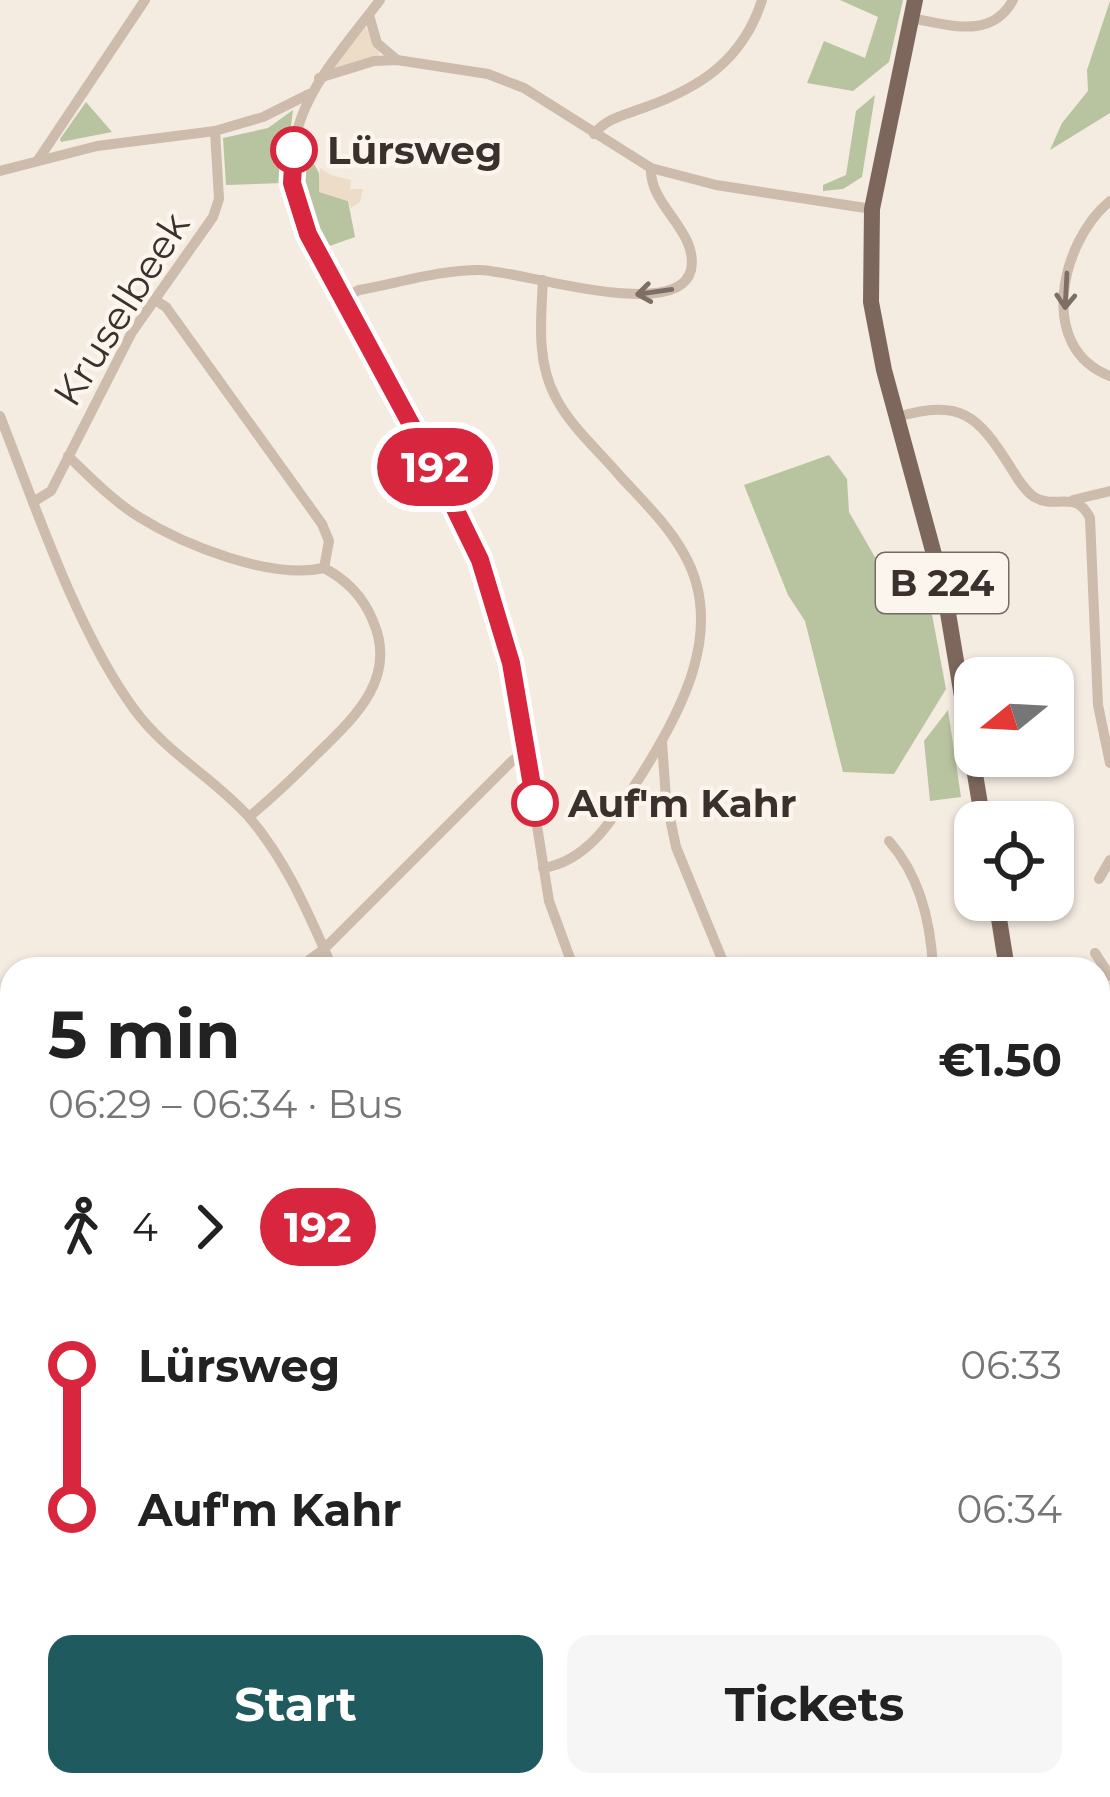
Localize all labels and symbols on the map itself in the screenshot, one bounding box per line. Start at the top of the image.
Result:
place label: Lürsweg [327,126,502,174]
marker: Lürsweg [272,128,316,172]
street label: Kruselbeek [43,203,200,415]
one-way arrow [1054,271,1077,310]
one-way arrow [636,281,675,304]
line badge: 192 [366,428,504,506]
road number: B 224 [876,553,1008,613]
north arrow [954,657,1074,777]
place label: Auf'm Kahr [567,779,797,827]
marker: Auf'm Kahr [513,781,557,825]

